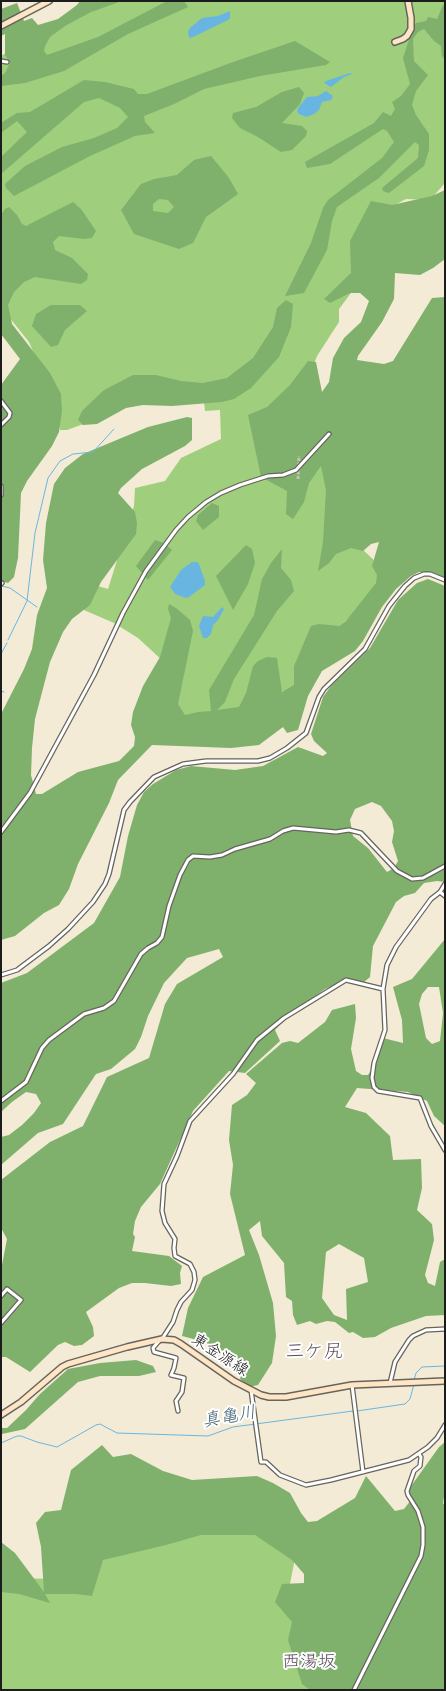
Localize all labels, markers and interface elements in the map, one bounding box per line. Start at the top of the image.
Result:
street label: 東金源線 [188,1330,252,1380]
district label: 三ケ尻 [286,1341,342,1363]
water label: 真亀川 [201,1402,257,1432]
district label: 西湯坂 [282,1651,336,1673]

